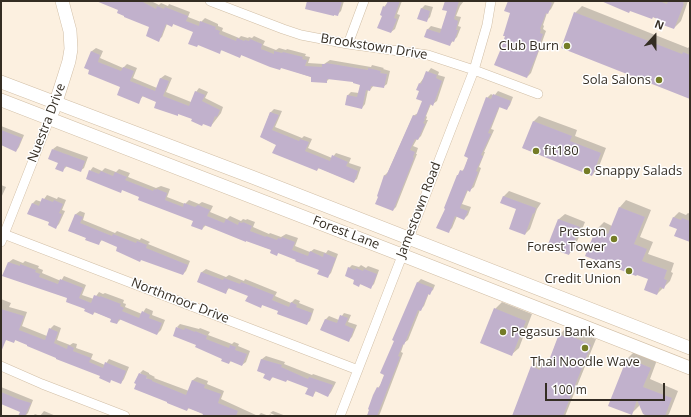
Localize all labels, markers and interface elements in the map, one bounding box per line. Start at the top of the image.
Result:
north arrow [635,16,675,56]
text: N [653,16,666,33]
street label: Brookstown Drive [319,31,429,63]
place label: Club Burn [499,38,559,54]
marker: Club Burn [562,41,572,51]
place label: Sola Salons [583,72,651,88]
marker: Sola Salons [654,75,664,85]
street label: Nuestra Drive [25,81,69,165]
place label: fit180 [544,143,579,159]
marker: fit180 [531,146,541,156]
street label: Jamestown Road [394,160,444,260]
place label: Snappy Salads [595,163,682,179]
marker: Snappy Salads [582,166,592,176]
street label: Forest Lane [310,213,382,253]
place label: Preston Forest Tower [527,224,606,255]
marker: Preston Forest Tower [609,234,619,244]
place label: Texans Credit Union [544,256,621,287]
marker: Texans Credit Union [624,266,634,276]
street label: Northmoor Drive [129,275,231,327]
place label: Pegasus Bank [511,324,595,340]
marker: Pegasus Bank [498,327,508,337]
marker: Thai Noodle Wave [580,343,590,353]
place label: Thai Noodle Wave [530,354,640,370]
scale bar [547,375,667,401]
text: 100 m [552,381,587,398]

